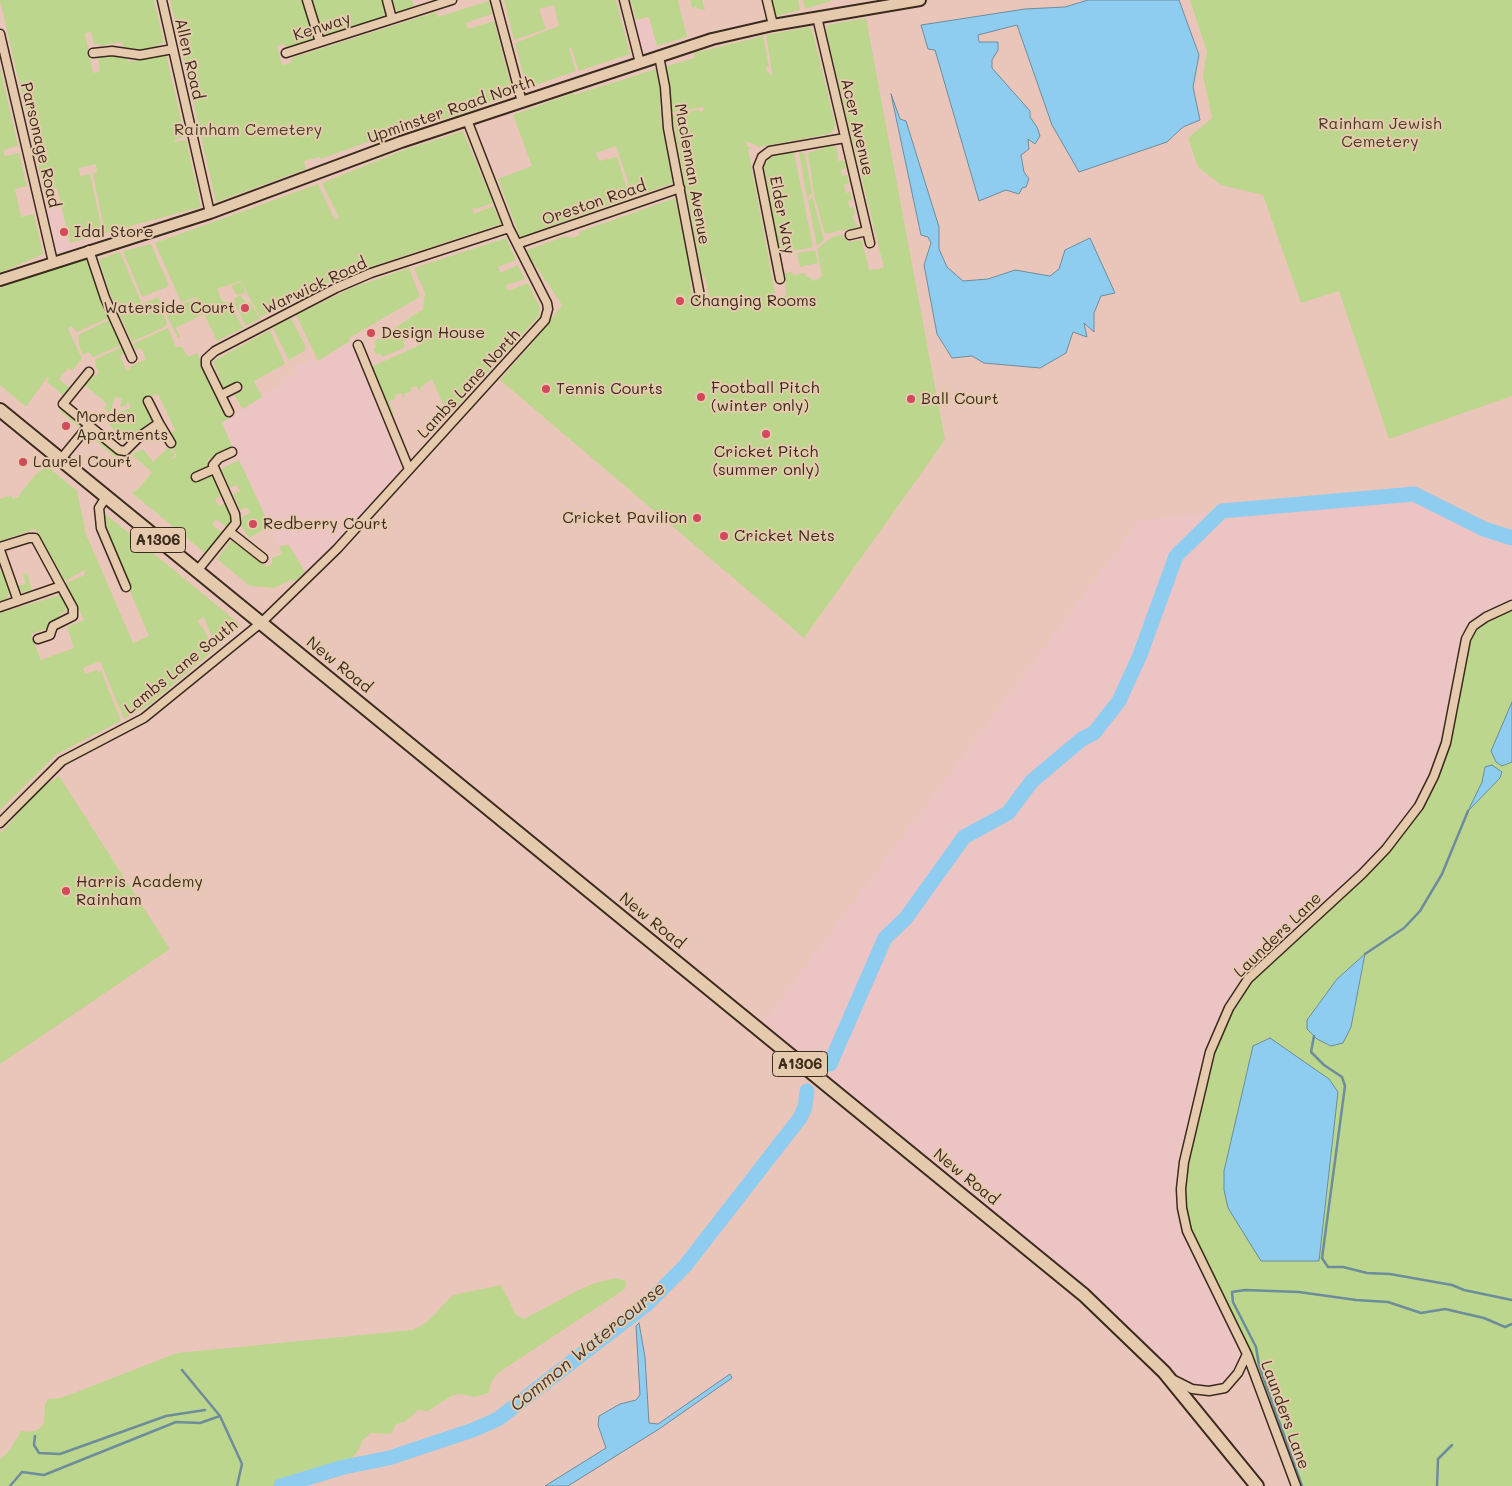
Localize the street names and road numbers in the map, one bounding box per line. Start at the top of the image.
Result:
street label: Kenway [291,9,353,45]
street label: Allen Road [170,16,208,102]
street label: Upminster Road North [365,72,537,148]
street label: Acer Avenue [837,77,877,177]
street label: Parsonage Road [16,80,64,210]
street label: Maclennan Avenue [670,102,714,246]
street label: Elder Way [765,175,799,255]
street label: Oreston Road [539,176,649,230]
street label: Warwick Road [260,254,370,318]
street label: Lambs Lane North [414,326,524,442]
road number: A1306 [130,528,186,552]
street label: Lambs Lane South [121,616,241,718]
street label: New Road [302,633,376,697]
street label: Launders Lane [1230,888,1326,982]
street label: New Road [615,889,689,953]
road number: A1306 [772,1052,828,1076]
street label: New Road [929,1145,1003,1209]
street label: Launders Lane [1256,1358,1314,1472]

